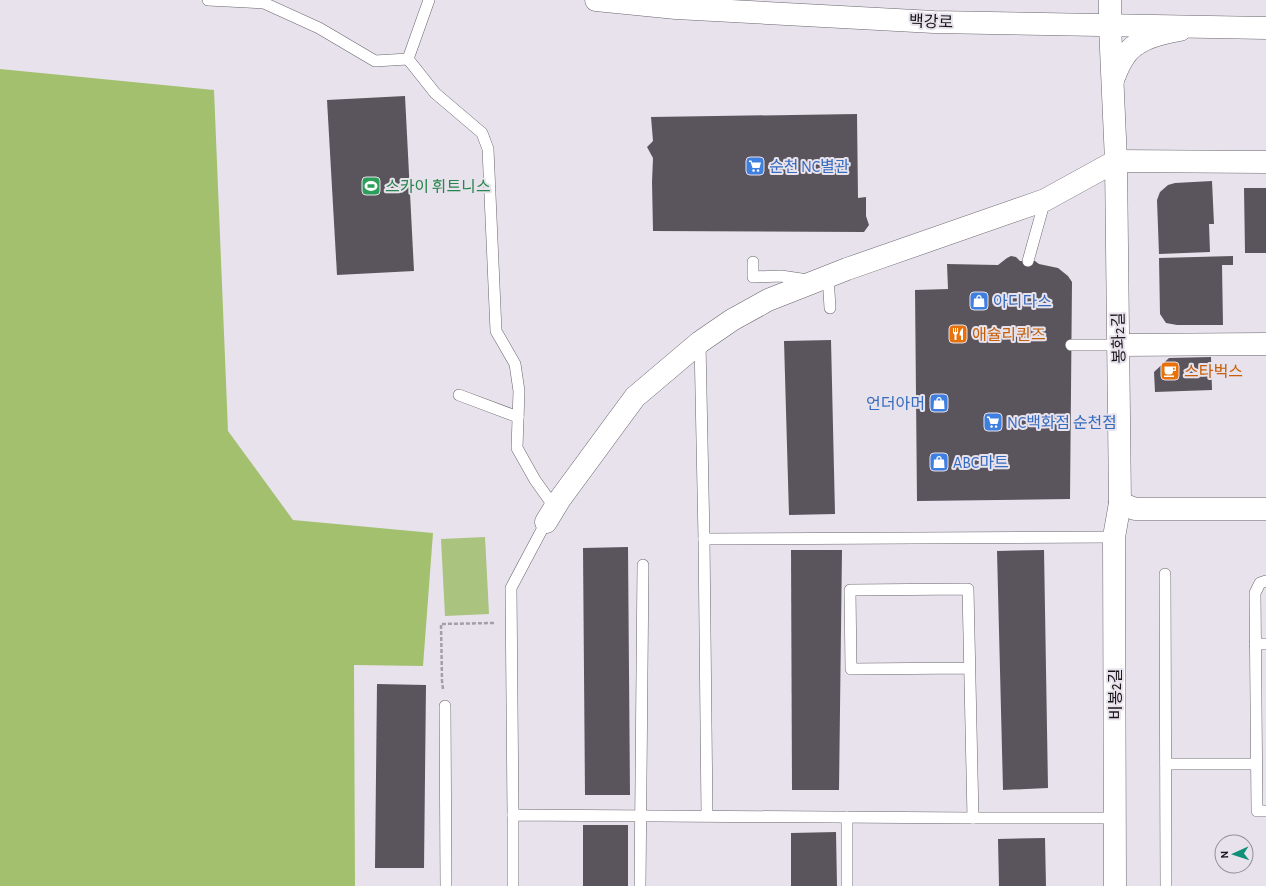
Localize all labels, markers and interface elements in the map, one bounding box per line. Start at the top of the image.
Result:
street label: 백강로 [909,13,954,31]
supermarket icon: 순천 NC별관 [744,155,766,177]
place label: 순천 NC별관 [769,158,850,175]
sports icon: 스카이 휘트니스 [360,175,382,197]
place label: 스카이 휘트니스 [385,179,491,195]
shop icon: 아디다스 [968,290,990,312]
place label: 아디다스 [993,294,1052,310]
street label: 봉화2길 [1111,312,1127,364]
restaurant icon: 애슐리퀸즈 [947,323,969,345]
place label: 애슐리퀸즈 [972,327,1046,343]
cafe icon: 스타벅스 [1159,360,1181,382]
place label: 스타벅스 [1184,364,1243,380]
shop icon: 언더아머 [928,392,950,414]
place label: 언더아머 [866,396,925,412]
supermarket icon: NC백화점 순천점 [982,411,1004,433]
place label: NC백화점 순천점 [1007,414,1117,431]
shop icon: ABC마트 [928,451,950,473]
place label: ABC마트 [953,455,1009,471]
street label: 비봉2길 [1108,668,1124,720]
north arrow [1214,834,1254,874]
text: N [1219,850,1230,859]

